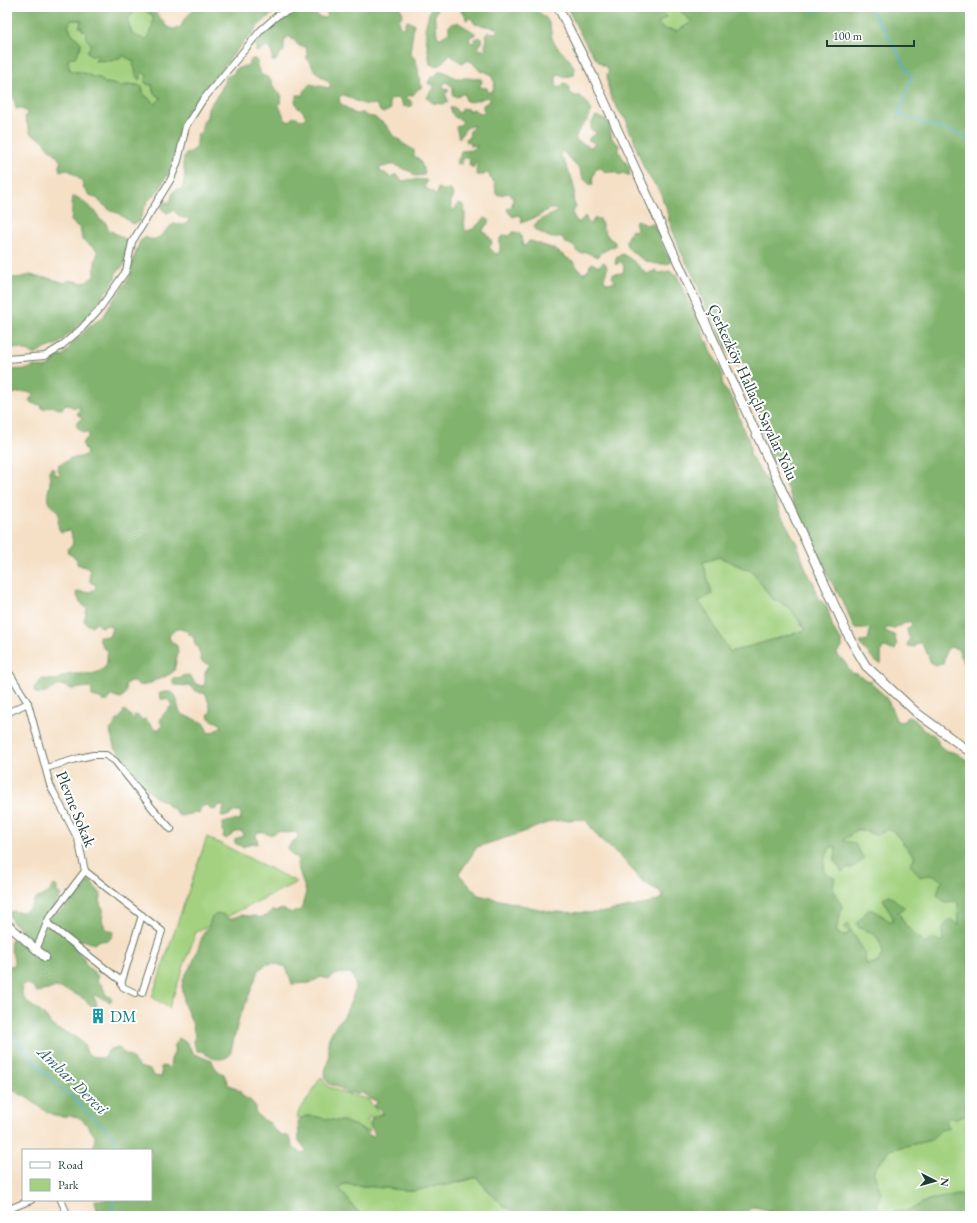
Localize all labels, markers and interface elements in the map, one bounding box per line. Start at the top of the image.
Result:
scale bar [827,22,914,48]
text: 100 m [833,28,863,44]
street label: Çerkezköy Hallaçlı Sayalar Yolu [703,301,803,484]
street label: Plevne Sokak [51,768,101,851]
place label: DM [110,1006,136,1027]
building icon: DM [89,1007,107,1025]
water label: Ambar Deresi [32,1039,114,1120]
legend [22,1149,152,1201]
text: Road [58,1157,84,1173]
north arrow [915,1161,955,1201]
text: Park [58,1177,79,1193]
text: N [938,1177,952,1187]

